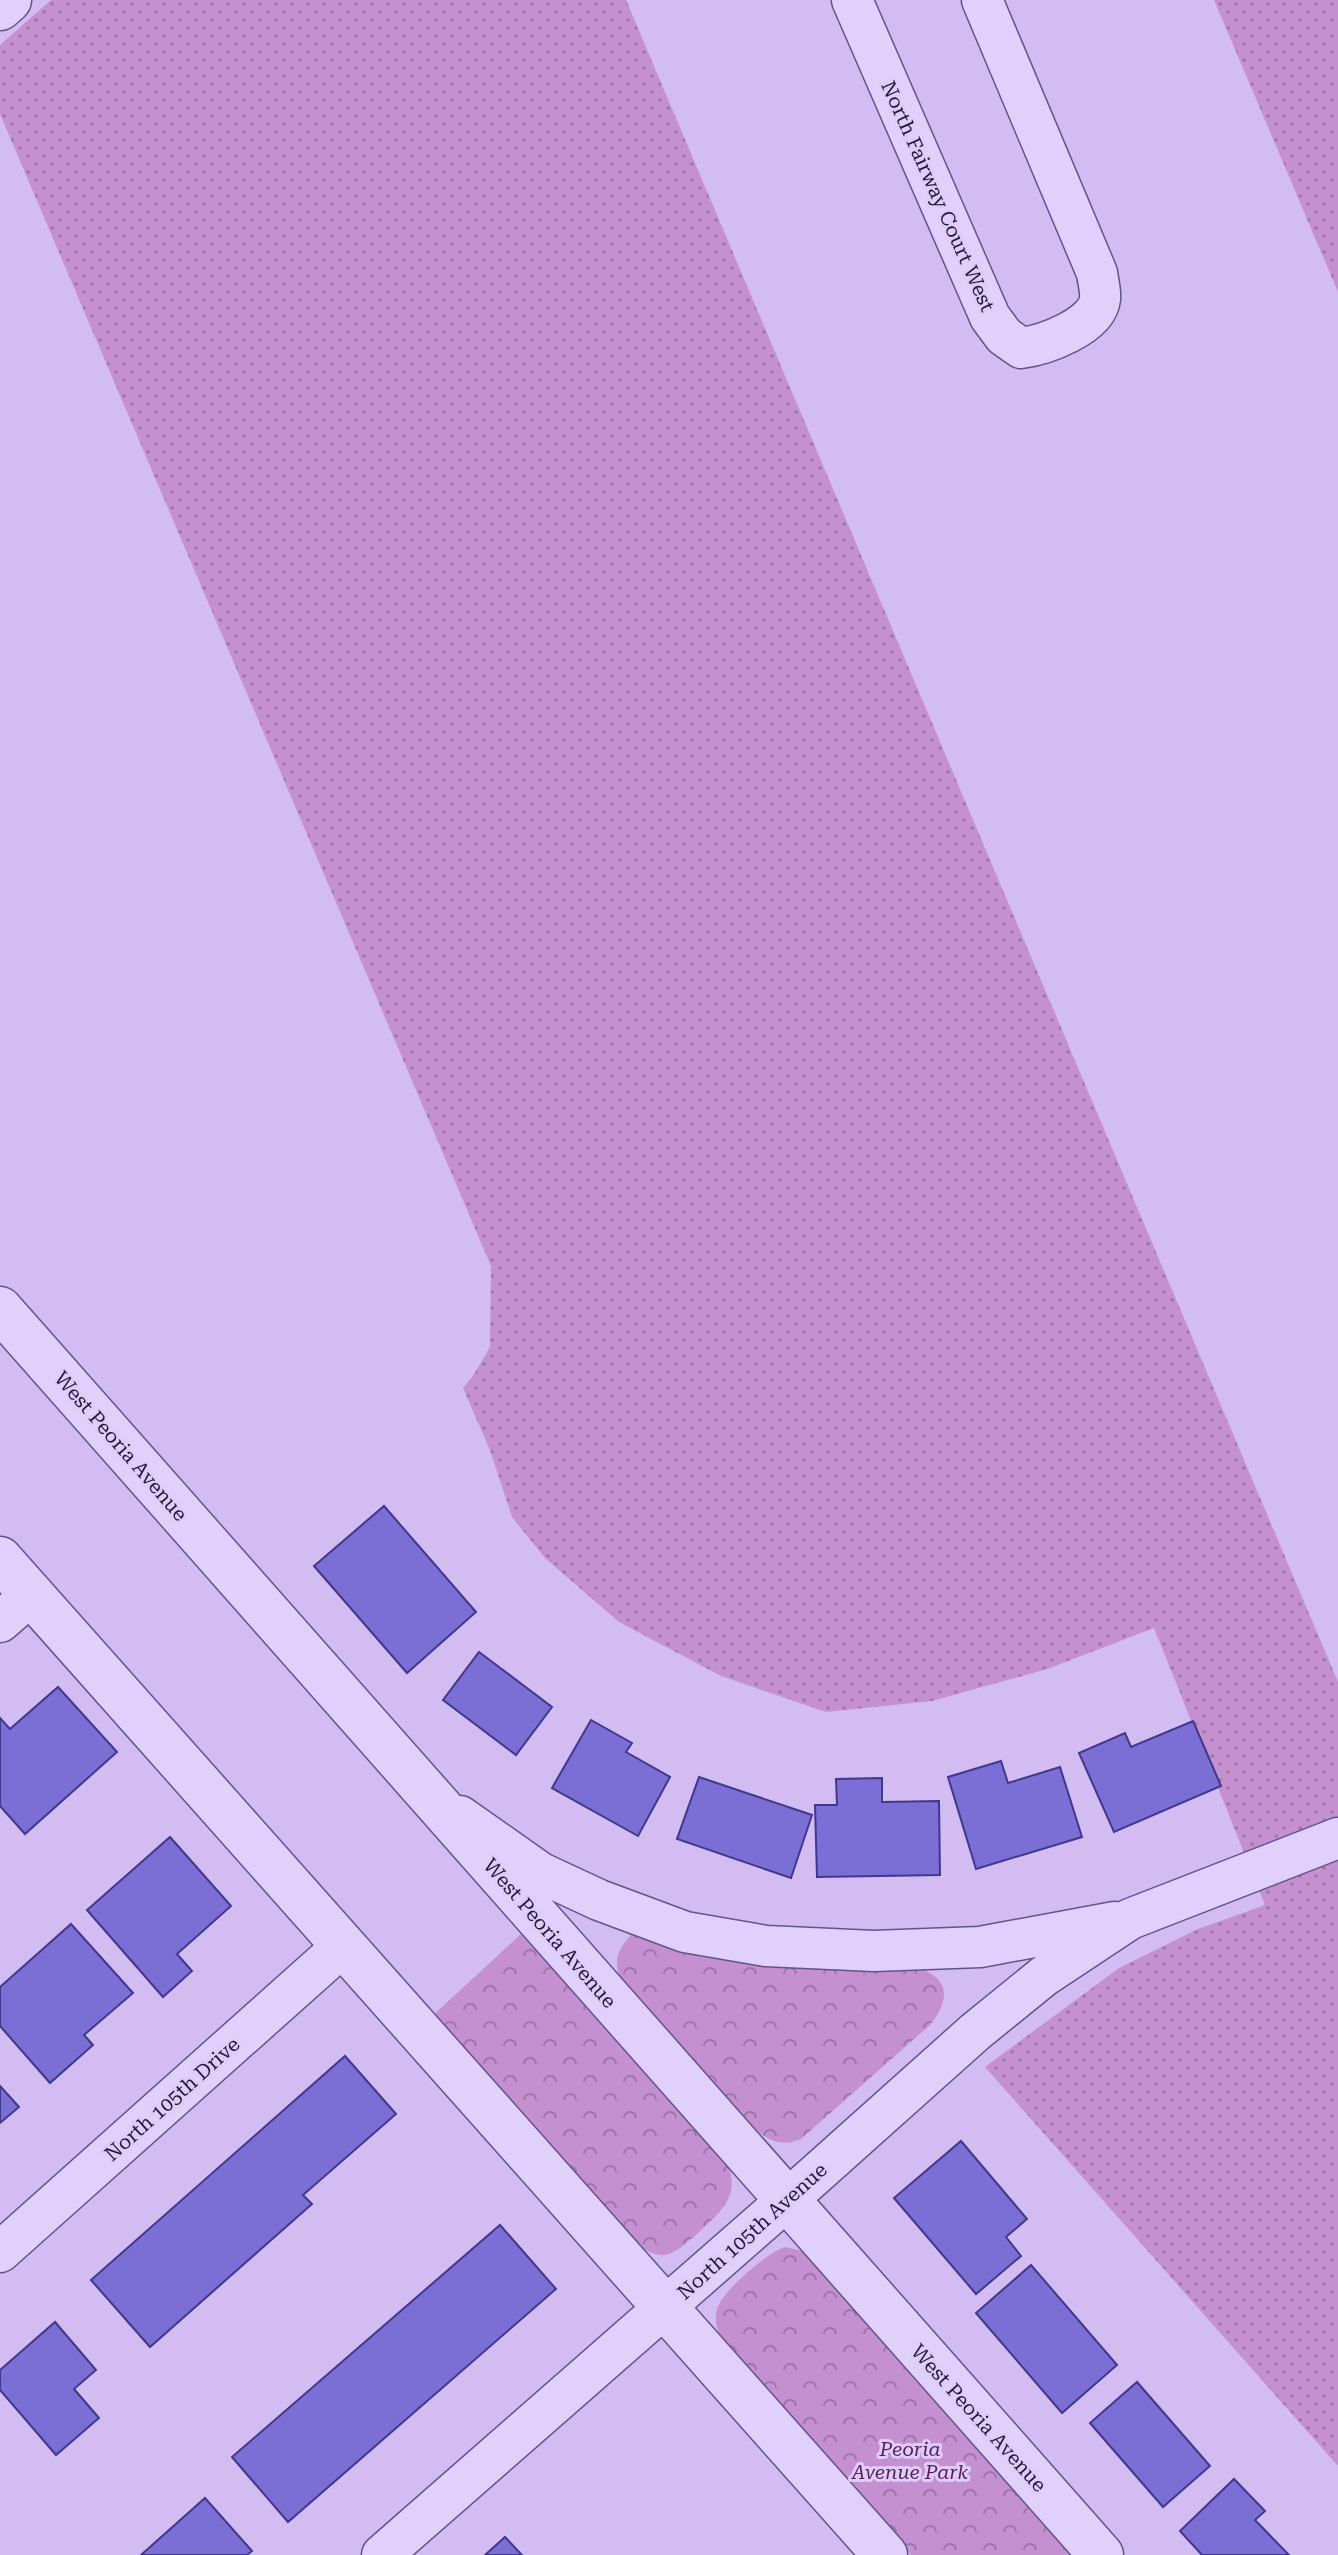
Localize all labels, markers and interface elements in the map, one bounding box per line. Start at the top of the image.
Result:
street label: North Fairway Court West [876,77,1000,316]
street label: West Peoria Avenue [49,1366,193,1526]
street label: West Peoria Avenue [478,1853,622,2013]
street label: North 105th Drive [100,2032,244,2166]
street label: North 105th Avenue [672,2158,832,2304]
street label: West Peoria Avenue [906,2339,1052,2497]
park label: Peoria Avenue Park [851,2437,968,2484]

